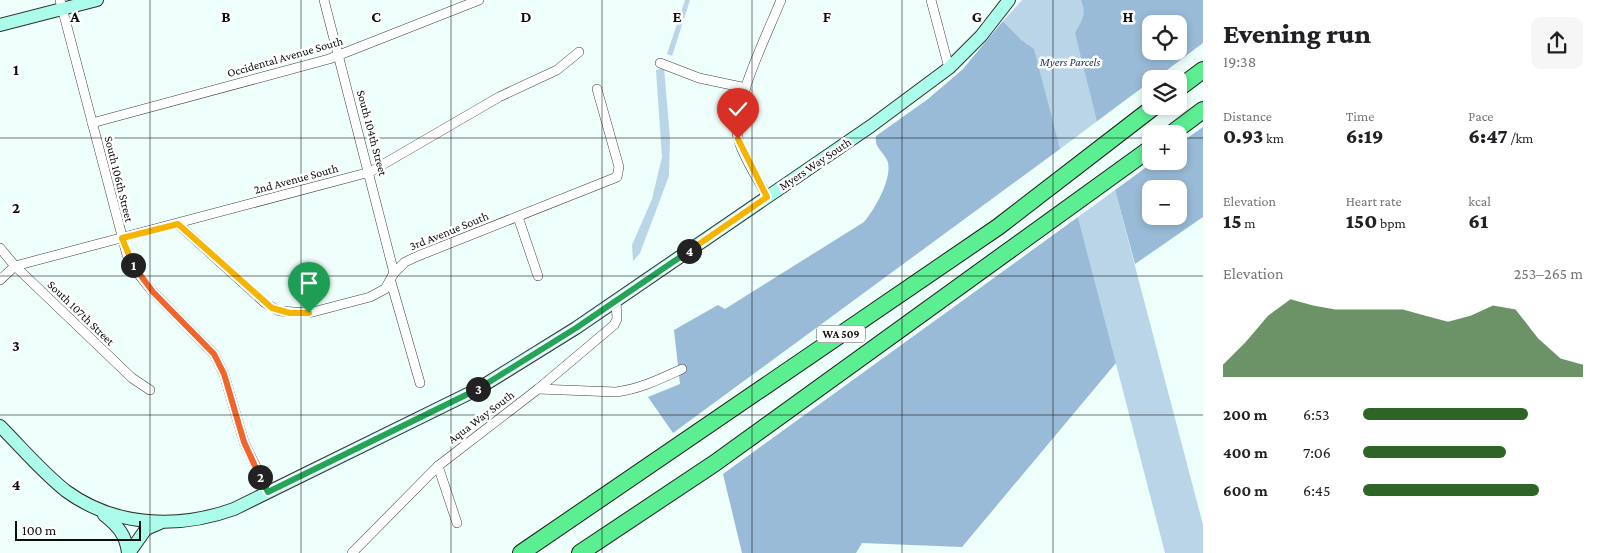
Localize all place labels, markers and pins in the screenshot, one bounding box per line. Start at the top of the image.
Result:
pin [717,88,759,139]
pin: 4 [676,238,702,264]
pin: 1 [120,252,146,278]
pin [288,262,330,313]
pin: 3 [466,376,490,402]
pin: 2 [248,464,272,490]

